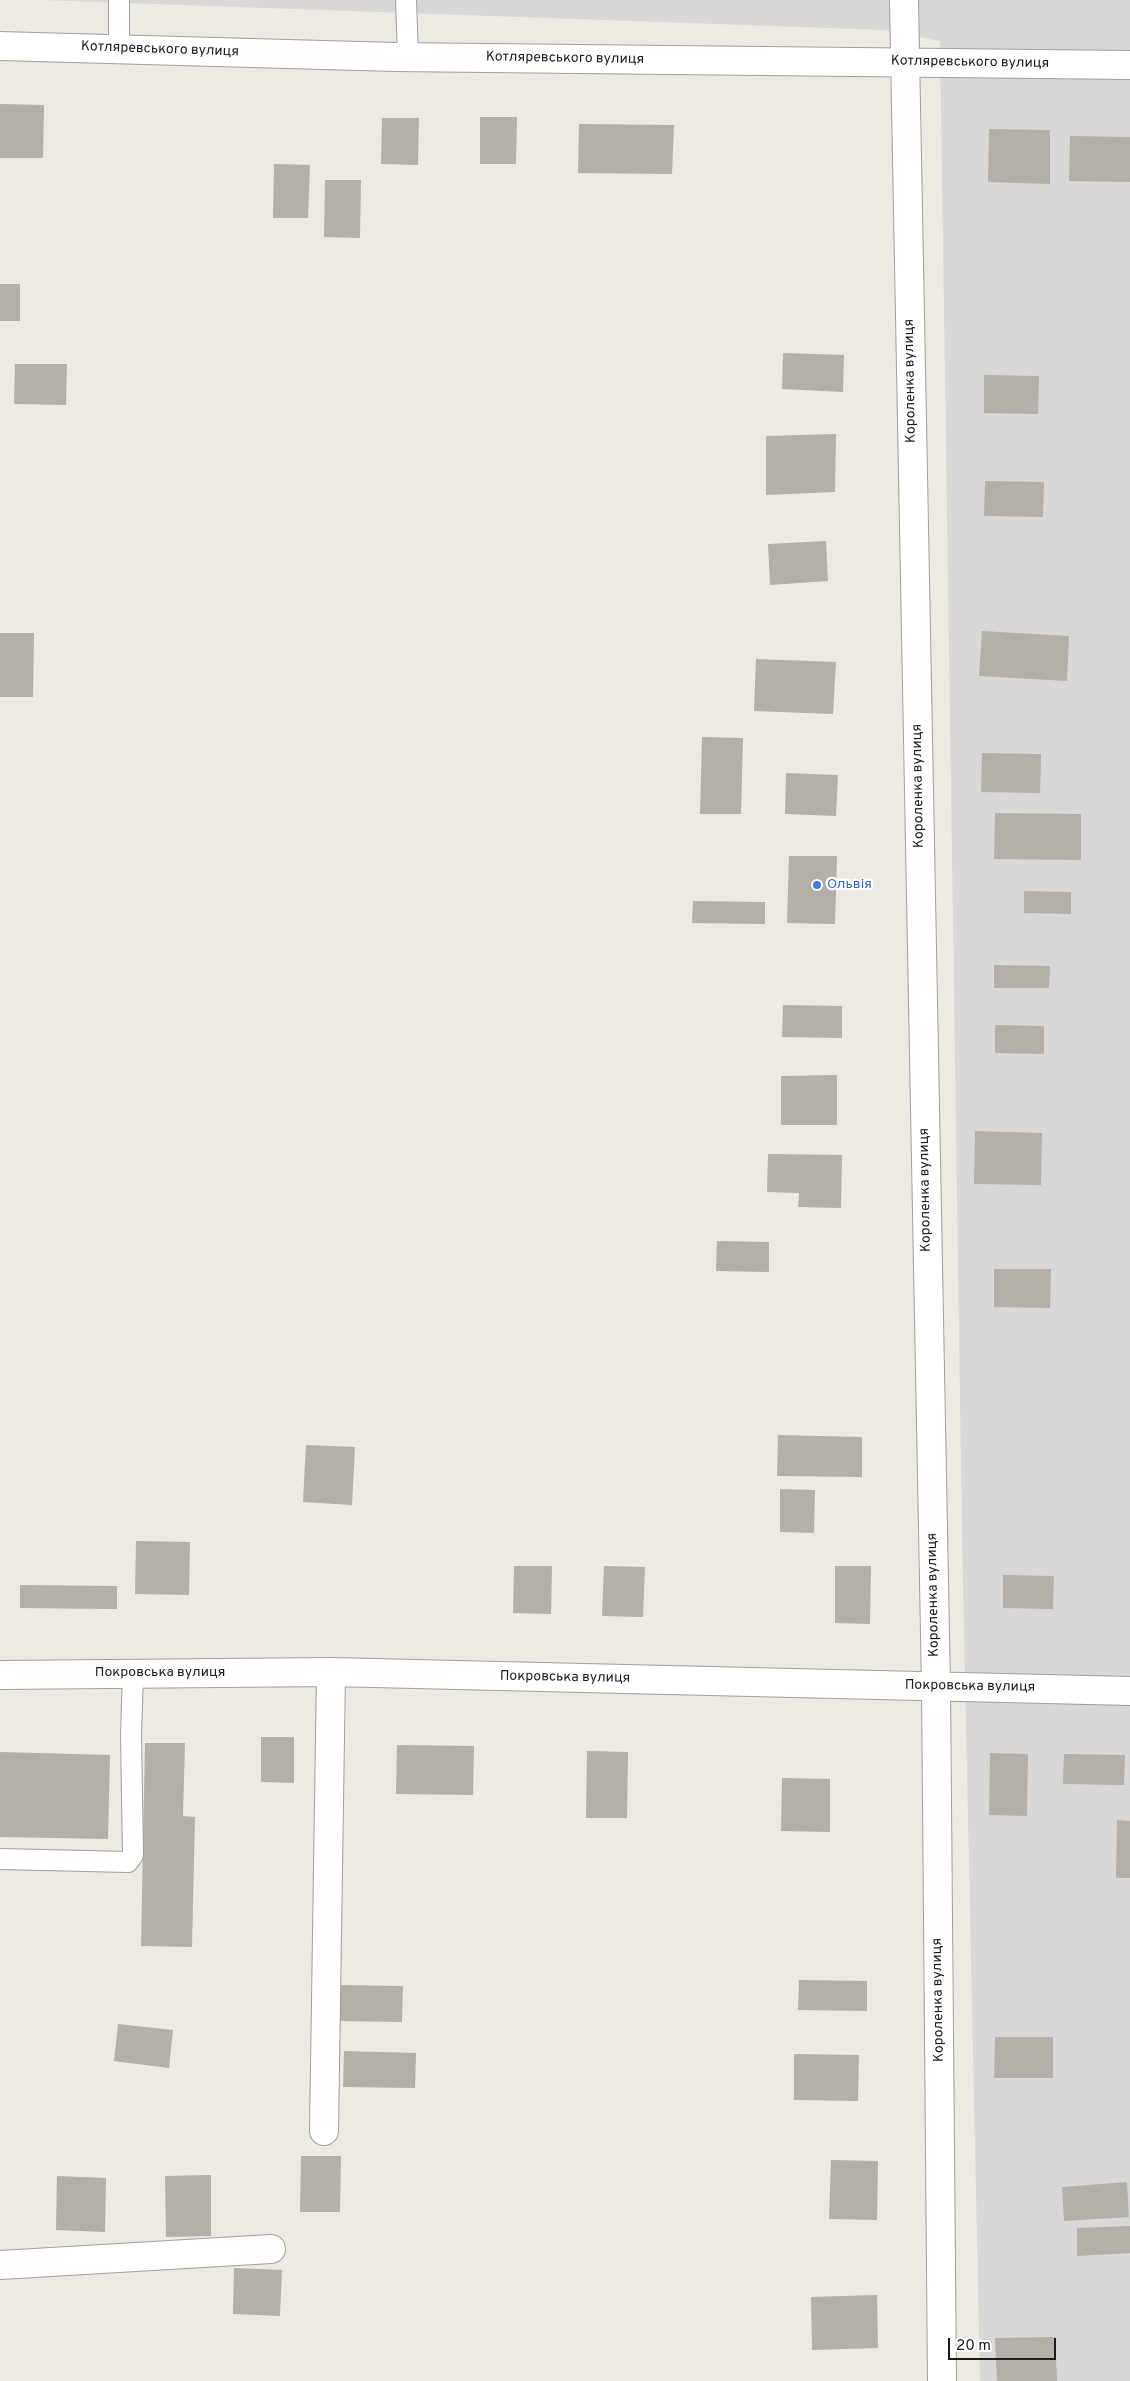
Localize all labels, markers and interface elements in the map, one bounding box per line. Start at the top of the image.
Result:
street label: Котляревського вулиця [81,39,239,61]
street label: Котляревського вулиця [486,49,644,69]
street label: Котляревського вулиця [891,53,1049,73]
street label: Короленка вулиця [902,319,920,443]
street label: Короленка вулиця [910,724,928,848]
place label: Ольвія [827,877,872,893]
marker: Ольвія [811,879,823,891]
street label: Короленка вулиця [917,1128,935,1252]
street label: Короленка вулиця [925,1533,943,1657]
street label: Покровська вулиця [95,1665,225,1681]
street label: Покровська вулиця [500,1668,630,1688]
street label: Покровська вулиця [905,1677,1035,1697]
street label: Короленка вулиця [930,1938,948,2062]
scale bar [950,2328,1058,2360]
text: 20 m [956,2337,991,2356]

